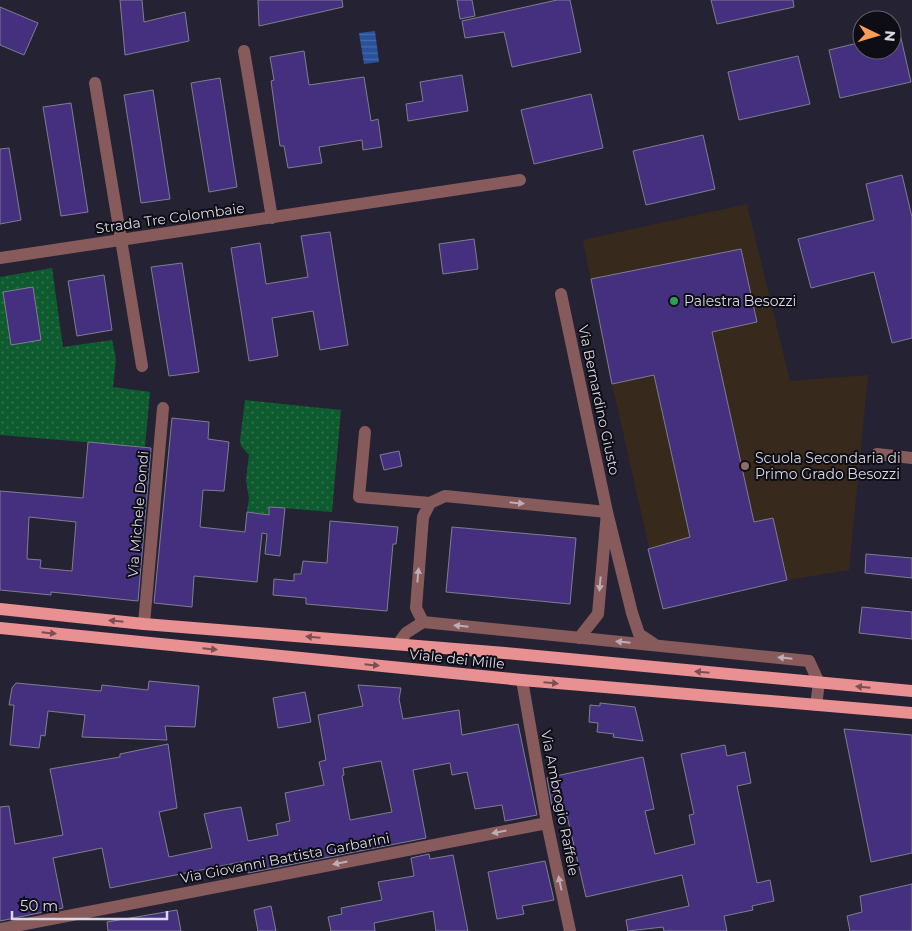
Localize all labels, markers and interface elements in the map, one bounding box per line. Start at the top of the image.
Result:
north arrow [852,10,902,60]
text: N [880,30,899,43]
street label: Strada Tre Colombaie [94,199,246,237]
place label: Palestra Besozzi [684,292,796,310]
marker: Palestra Besozzi [668,295,680,307]
street label: Via Bernardino Giusto [574,323,624,477]
place label: Scuola Secondaria di Primo Grado Besozzi [755,449,901,483]
street label: Via Michele Dondi [123,450,153,578]
marker: Scuola Secondaria di Primo Grado Besozzi [739,460,751,472]
one-way arrow [509,499,525,507]
one-way arrow [415,567,423,583]
one-way arrow [596,576,604,592]
one-way arrow [108,617,124,625]
one-way arrow [453,622,469,630]
one-way arrow [41,629,57,637]
one-way arrow [305,633,321,641]
one-way arrow [615,638,631,646]
one-way arrow [202,645,218,653]
street label: Viale dei Mille [408,645,506,673]
one-way arrow [776,654,792,662]
one-way arrow [364,661,380,669]
one-way arrow [693,668,709,676]
one-way arrow [543,679,559,687]
one-way arrow [855,682,871,690]
street label: Via Ambrogio Raffele [537,729,583,877]
one-way arrow [492,828,507,836]
street label: Via Giovanni Battista Garbarini [179,829,391,887]
one-way arrow [332,859,347,867]
one-way arrow [556,876,564,891]
scale bar [12,888,168,920]
text: 50 m [20,896,58,915]

